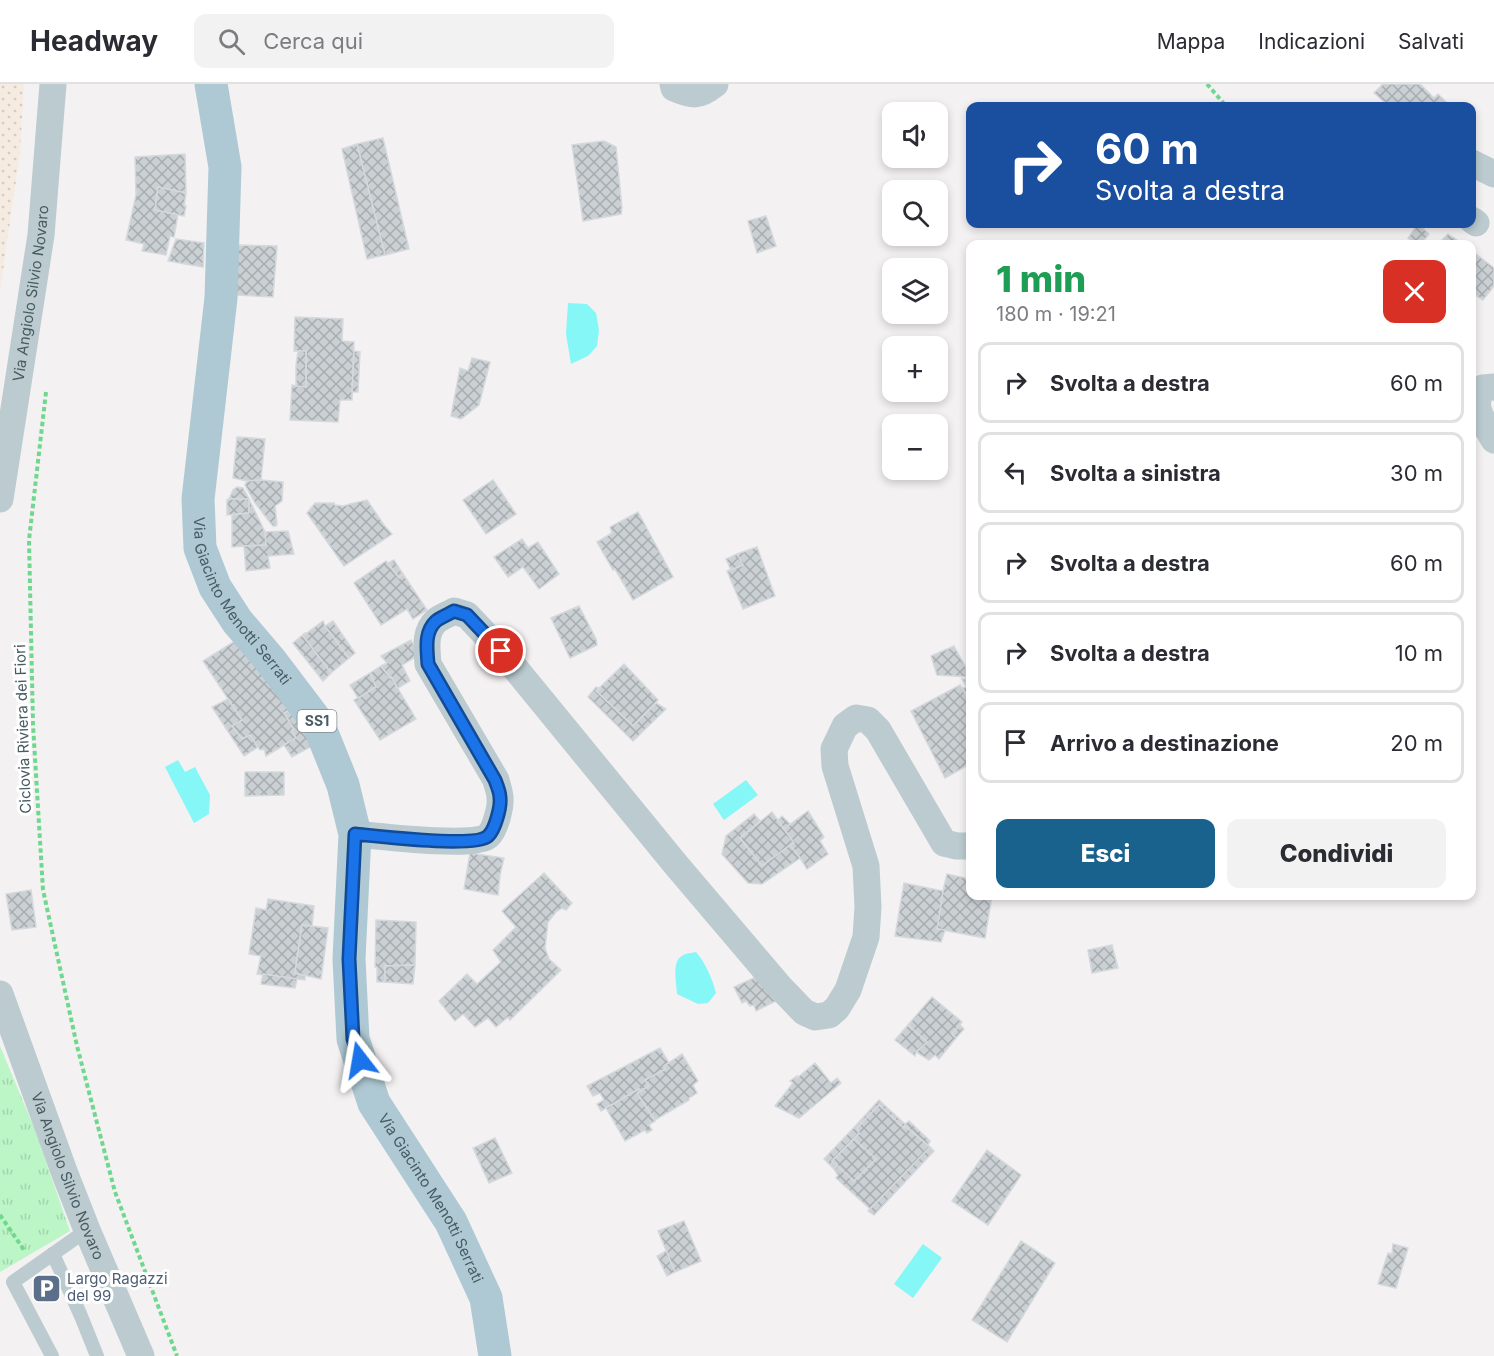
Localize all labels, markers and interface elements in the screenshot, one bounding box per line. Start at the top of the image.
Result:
search box [194,14,614,68]
text: Headway [30,24,158,58]
icon: search [215,25,248,58]
text: Cerca qui [263,28,363,54]
text: Mappa [1157,29,1225,54]
text: Indicazioni [1258,29,1365,54]
text: Salvati [1398,29,1464,54]
map controls [882,102,948,480]
button: sound [882,102,948,168]
text: 60 m [1095,123,1199,174]
icon: right [996,126,1074,204]
text: Svolta a destra [1095,174,1285,207]
button: search [882,180,948,246]
street label: Via Angiolo Silvio Novaro [8,204,52,383]
text: 1 min [996,257,1086,301]
button: layers [882,258,948,324]
button: close [1383,260,1446,323]
text: 180 m · 19:21 [996,302,1116,326]
button: + [882,336,948,402]
icon: right [999,366,1032,399]
text: Svolta a destra [1050,370,1210,396]
text: 60 m [1390,370,1443,396]
button: − [882,414,948,480]
icon: left [999,456,1032,489]
text: Svolta a sinistra [1050,460,1221,486]
text: 30 m [1390,460,1443,486]
street label: Via Giacinto Menotti Serrati [190,516,295,688]
icon: right [999,546,1032,579]
text: Svolta a destra [1050,550,1210,576]
text: 60 m [1390,550,1443,576]
pin [475,625,526,676]
icon: arrive [484,634,517,667]
icon: right [999,636,1032,669]
text: Svolta a destra [1050,640,1210,666]
text: 10 m [1395,640,1443,666]
street label: Ciclovia Riviera dei Fiori [10,644,35,814]
road number: SS1 [298,710,336,732]
icon: arrive [999,726,1032,759]
text: Arrivo a destinazione [1050,730,1279,756]
text: 20 m [1390,730,1443,756]
button: Esci [996,819,1215,888]
button: Condividi [1227,819,1446,888]
position arrow [328,1028,392,1092]
street label: Via Angiolo Silvio Novaro [27,1089,109,1263]
street label: Via Giacinto Menotti Serrati [374,1109,488,1286]
place label: Largo Ragazzi del 99 [67,1269,168,1305]
parking icon: Largo Ragazzi del 99 [30,1272,62,1304]

